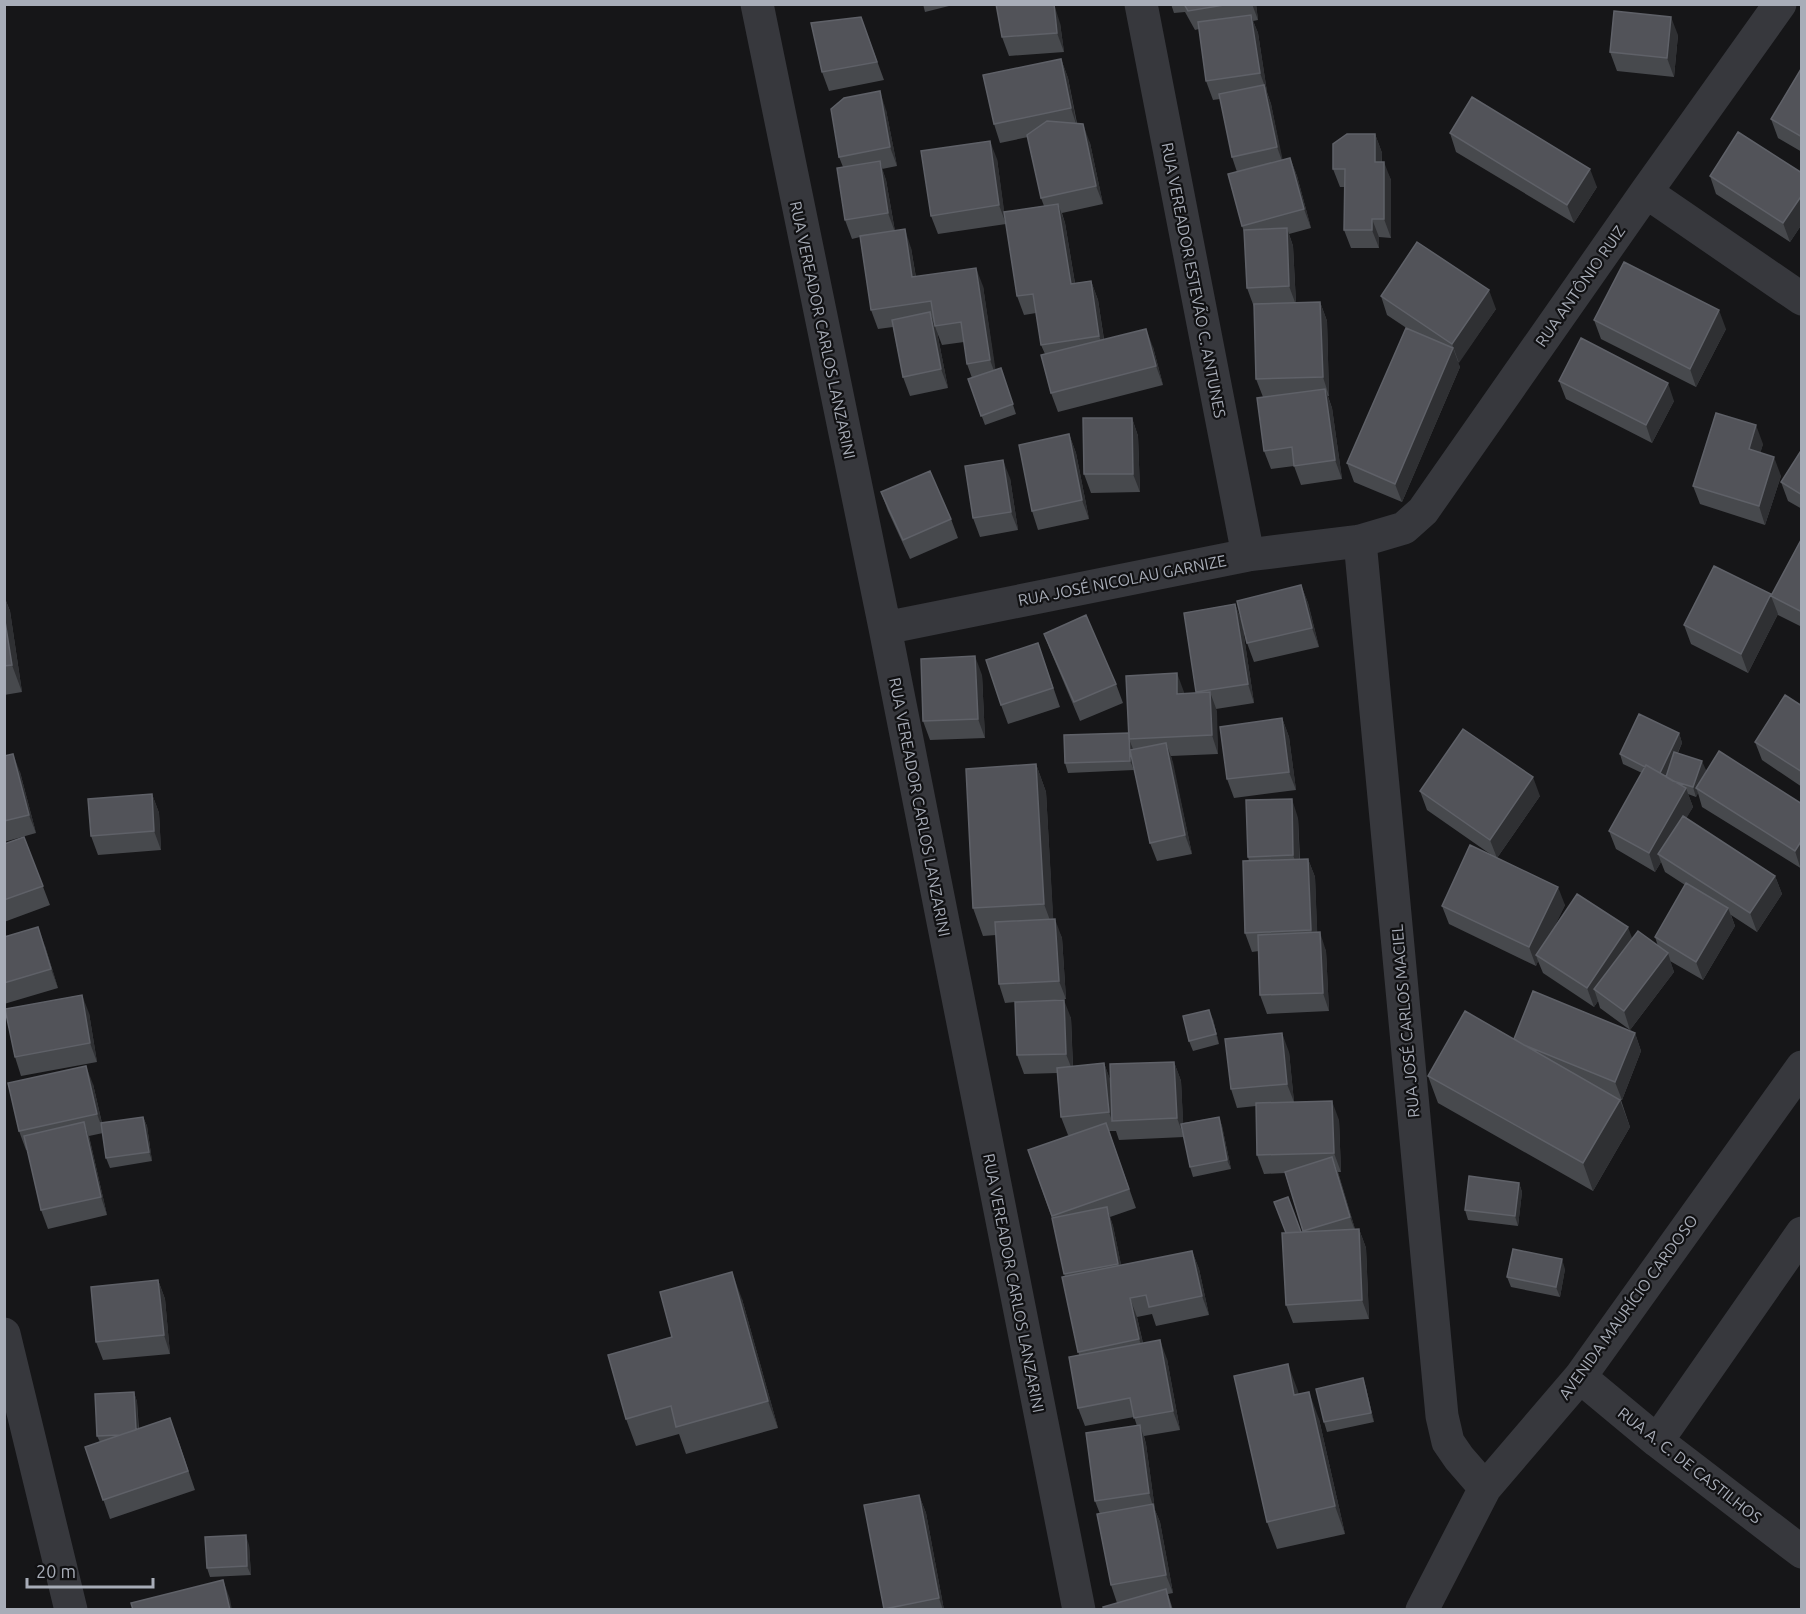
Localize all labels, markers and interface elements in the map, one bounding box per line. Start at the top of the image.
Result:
street label: RUA VEREADOR ESTEVÃO C. ANTUNES [1158,141,1231,419]
street label: RUA VEREADOR CARLOS LANZARINI [787,199,859,461]
street label: RUA ANTÔNIO RUIZ [1531,222,1629,350]
street label: RUA JOSÉ NICOLAU GARNIZE [1016,549,1228,609]
street label: RUA VEREADOR CARLOS LANZARINI [886,676,954,938]
street label: RUA JOSÉ CARLOS MACIEL [1386,924,1422,1119]
street label: RUA VEREADOR CARLOS LANZARINI [980,1152,1048,1414]
street label: AVENIDA MAURÍCIO CARDOSO [1553,1210,1701,1403]
street label: RUA A. C. DE CASTILHOS [1615,1403,1765,1527]
scale bar [27,1551,153,1589]
text: 20 m [36,1561,76,1581]

